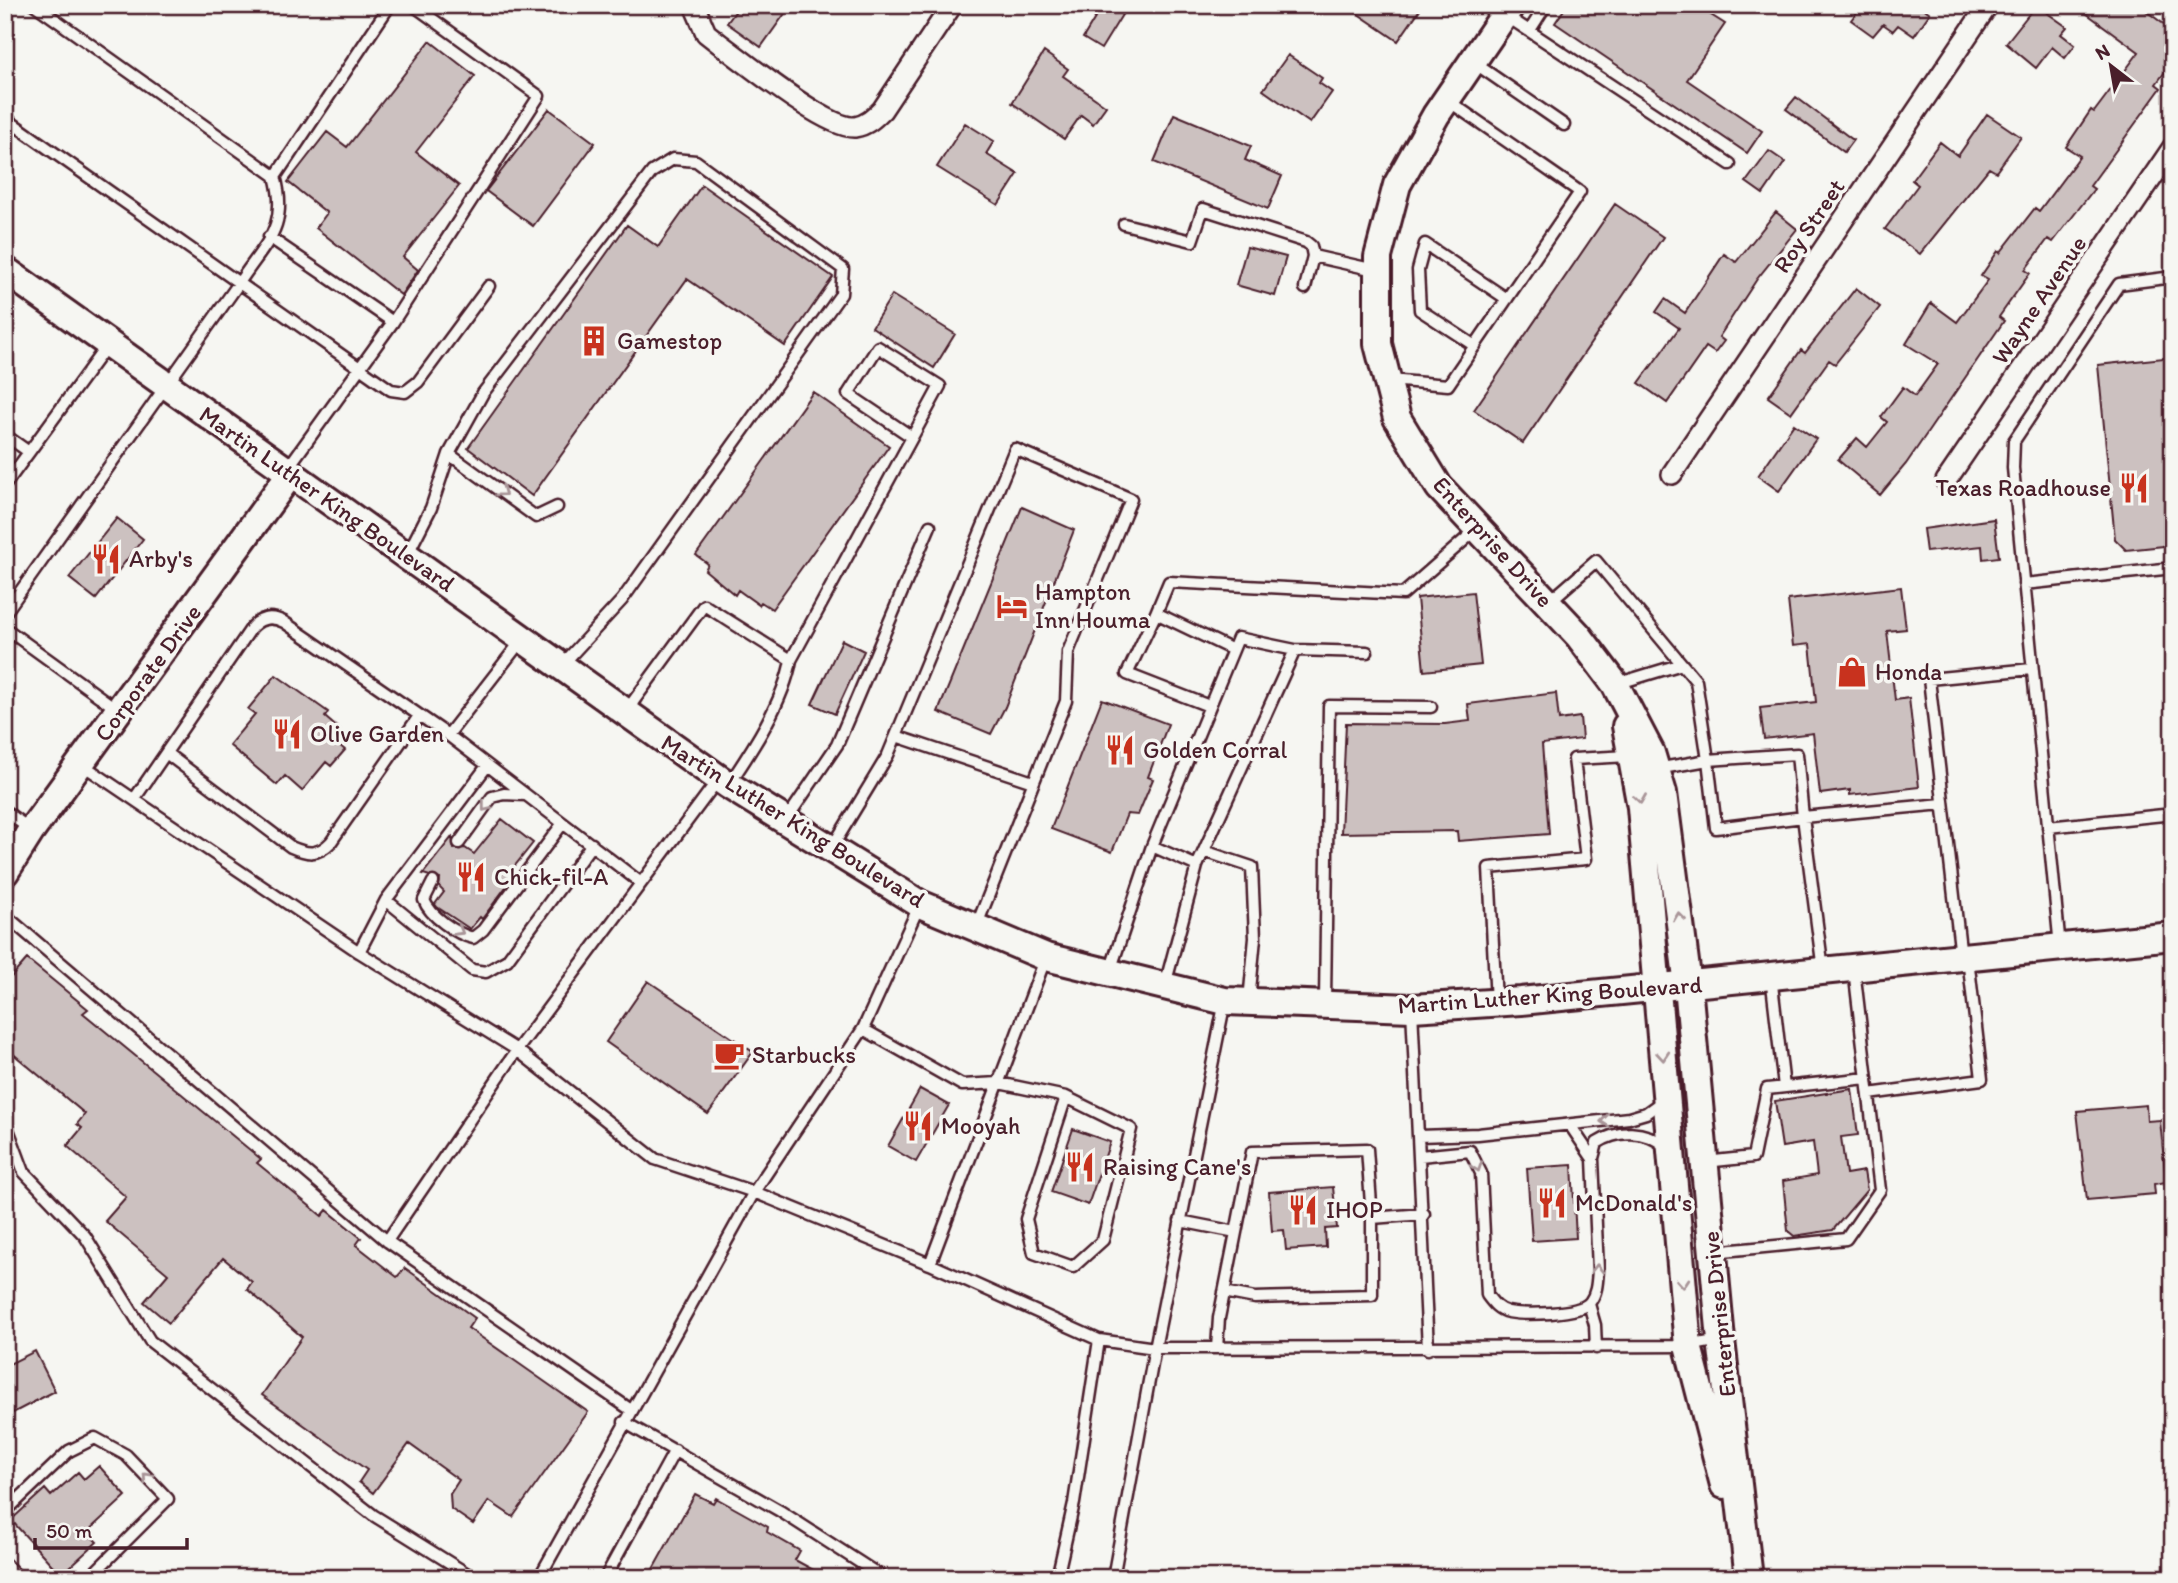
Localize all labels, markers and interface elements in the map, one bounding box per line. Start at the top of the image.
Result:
north arrow [2076,32,2146,102]
text: N [2091,39,2114,65]
street label: Roy Street [1767,173,1851,278]
street label: Wayne Avenue [1985,230,2092,370]
building icon: Gamestop [577,324,611,358]
place label: Gamestop [617,326,722,355]
street label: Martin Luther King Boulevard [194,399,461,598]
street label: Enterprise Drive [1427,470,1560,613]
restaurant icon: Texas Roadhouse [2117,471,2151,505]
place label: Texas Roadhouse [1935,473,2111,502]
one-way arrow [494,484,507,496]
restaurant icon: Arby's [89,542,123,576]
place label: Arby's [129,544,193,573]
place label: Hampton Inn Houma [1035,577,1151,634]
hotel icon: Hampton Inn Houma [995,589,1029,623]
street label: Corporate Drive [88,598,207,747]
shop icon: Honda [1835,655,1869,689]
place label: Honda [1875,657,1942,686]
restaurant icon: Olive Garden [270,717,304,751]
place label: Olive Garden [310,719,444,748]
street label: Martin Luther King Boulevard [656,727,930,914]
restaurant icon: Golden Corral [1103,733,1137,767]
place label: Golden Corral [1143,735,1288,764]
one-way arrow [1632,793,1647,805]
one-way arrow [481,799,494,811]
restaurant icon: Chick-fil-A [454,860,488,894]
place label: Chick-fil-A [494,862,608,891]
one-way arrow [1672,911,1687,923]
one-way arrow [451,923,464,936]
street label: Martin Luther King Boulevard [1397,969,1703,1020]
cafe icon: Starbucks [712,1038,746,1072]
place label: Starbucks [752,1040,856,1069]
one-way arrow [1655,1051,1670,1062]
restaurant icon: Mooyah [901,1109,935,1143]
place label: Mooyah [941,1111,1020,1140]
one-way arrow [1599,1113,1610,1128]
restaurant icon: Raising Cane's [1063,1150,1097,1184]
place label: Raising Cane's [1103,1152,1252,1181]
one-way arrow [1469,1161,1483,1173]
restaurant icon: McDonald's [1535,1186,1569,1220]
place label: McDonald's [1575,1188,1692,1217]
restaurant icon: IHOP [1286,1193,1320,1227]
place label: IHOP [1326,1195,1383,1224]
street label: Enterprise Drive [1695,1230,1742,1398]
one-way arrow [1589,1263,1605,1273]
one-way arrow [1675,1278,1690,1289]
one-way arrow [142,1472,155,1485]
scale bar [35,1506,187,1550]
text: 50 m [46,1518,93,1543]

